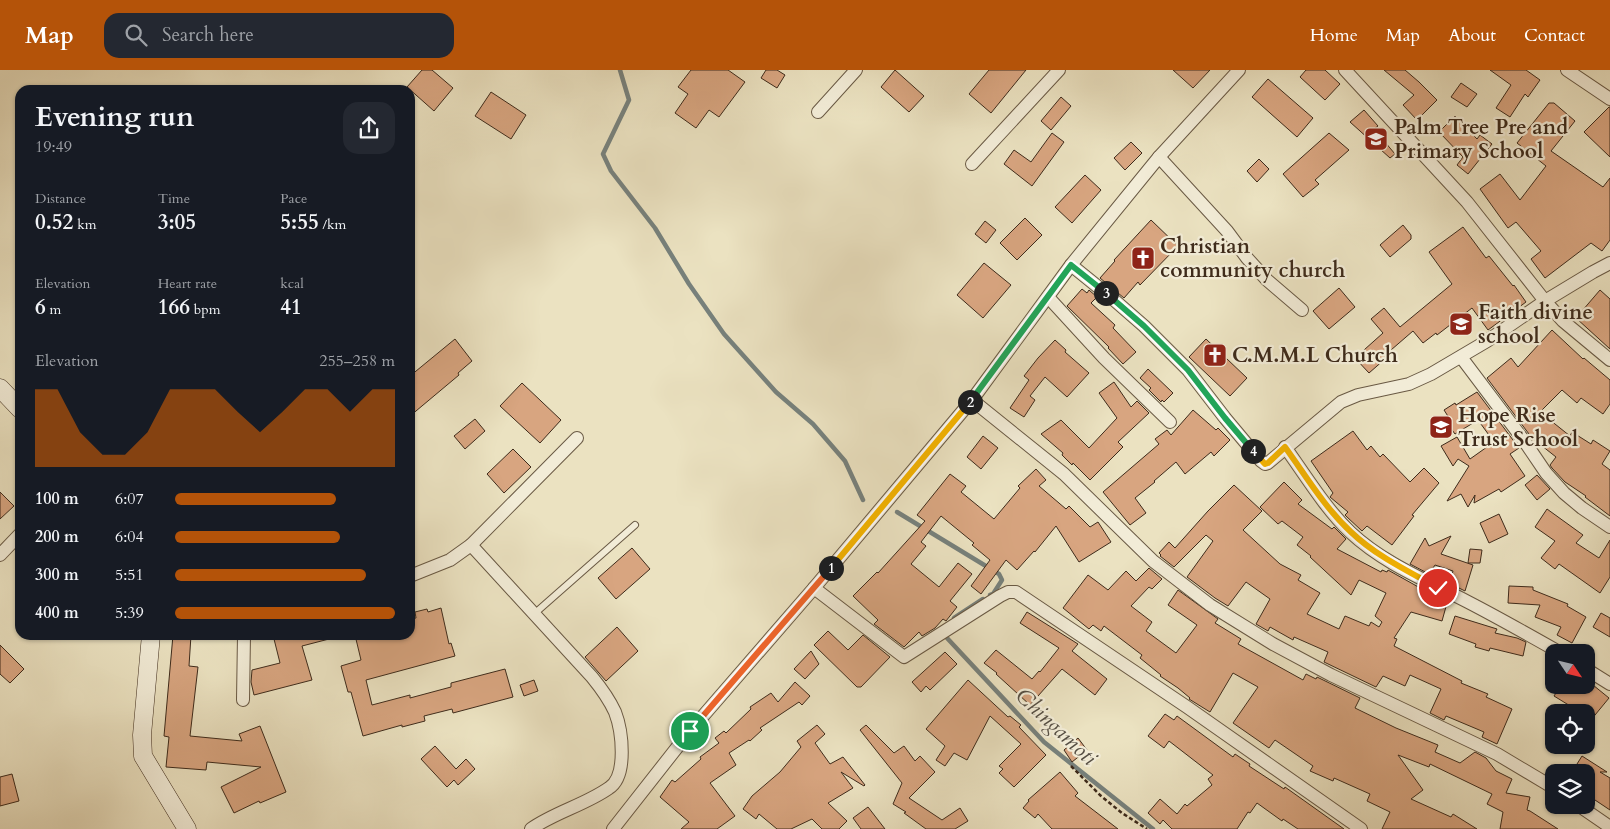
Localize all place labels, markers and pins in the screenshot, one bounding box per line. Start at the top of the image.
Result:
place label: Palm Tree Pre and Primary School [1394,113,1568,166]
school or university icon: Palm Tree Pre and Primary School [1363,126,1389,152]
place label: Christian community church [1160,232,1345,285]
church icon: Christian community church [1130,245,1156,271]
pin: 3 [1094,280,1118,306]
place label: Faith divine school [1478,298,1593,351]
school or university icon: Faith divine school [1448,311,1474,337]
place label: C.M.M.L Church [1232,341,1398,370]
church icon: C.M.M.L Church [1202,342,1228,368]
pin: 2 [958,390,982,414]
place label: Hope Rise Trust School [1458,401,1578,454]
school or university icon: Hope Rise Trust School [1428,414,1454,440]
pin: 4 [1240,438,1266,464]
pin: 1 [818,556,844,580]
pin [1417,567,1459,609]
pin [669,710,711,752]

